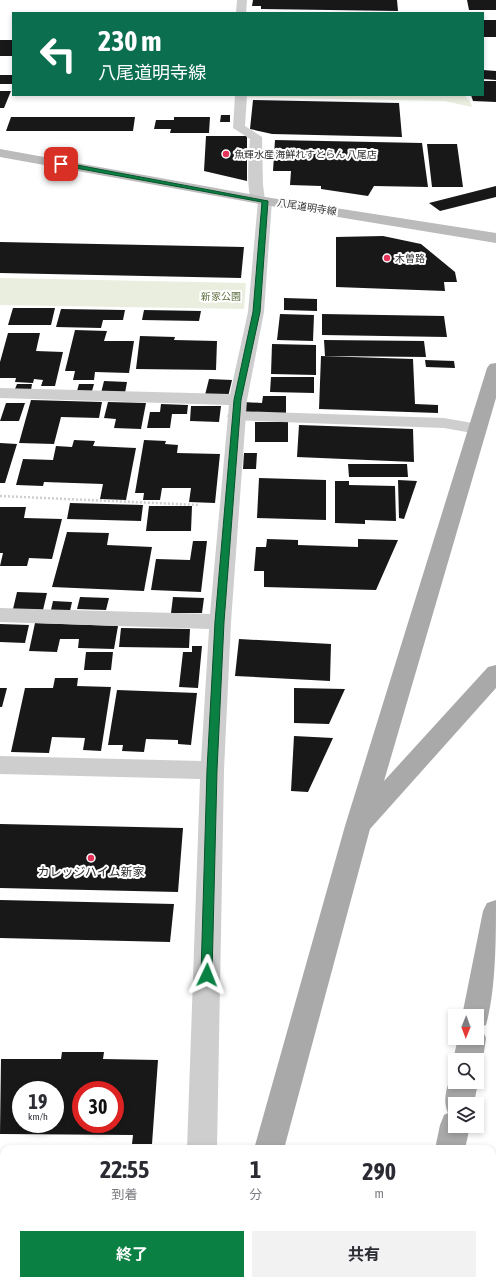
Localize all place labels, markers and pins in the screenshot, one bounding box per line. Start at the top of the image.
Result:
pin [44,147,78,181]
marker: 魚輝水産 海鮮れすとらん 八尾店 [221,149,231,159]
place label: 魚輝水産 海鮮れすとらん 八尾店 [234,149,377,160]
marker: 木曽路 [382,253,392,263]
place label: 木曽路 [395,253,425,264]
marker: カレッジハイム新家 [86,853,96,863]
place label: カレッジハイム新家 [38,865,144,879]

